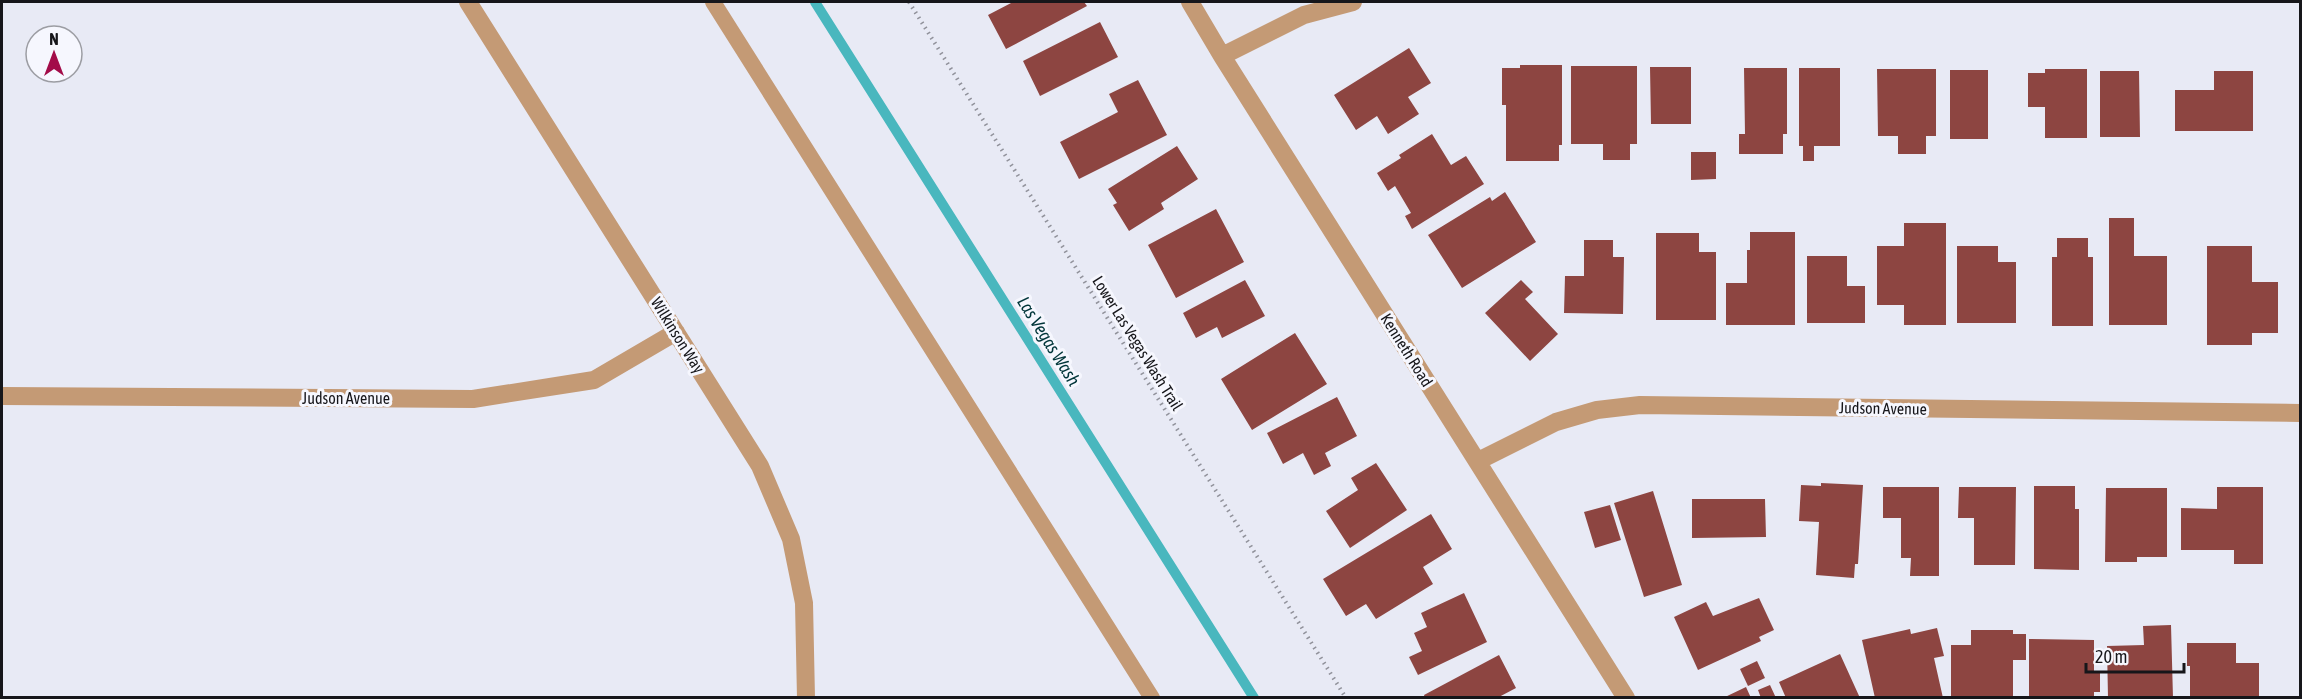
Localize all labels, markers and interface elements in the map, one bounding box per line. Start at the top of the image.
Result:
north arrow [24,24,84,84]
text: N [49,30,59,48]
street label: Lower Las Vegas Wash Trail [1088,272,1187,415]
water label: Las Vegas Wash [1013,292,1085,390]
street label: Wilkinson Way [647,294,709,377]
street label: Kenneth Road [1377,310,1437,390]
street label: Judson Avenue [302,389,390,407]
street label: Judson Avenue [1839,398,1927,418]
scale bar [2086,636,2184,674]
text: 20 m [2095,646,2127,667]

